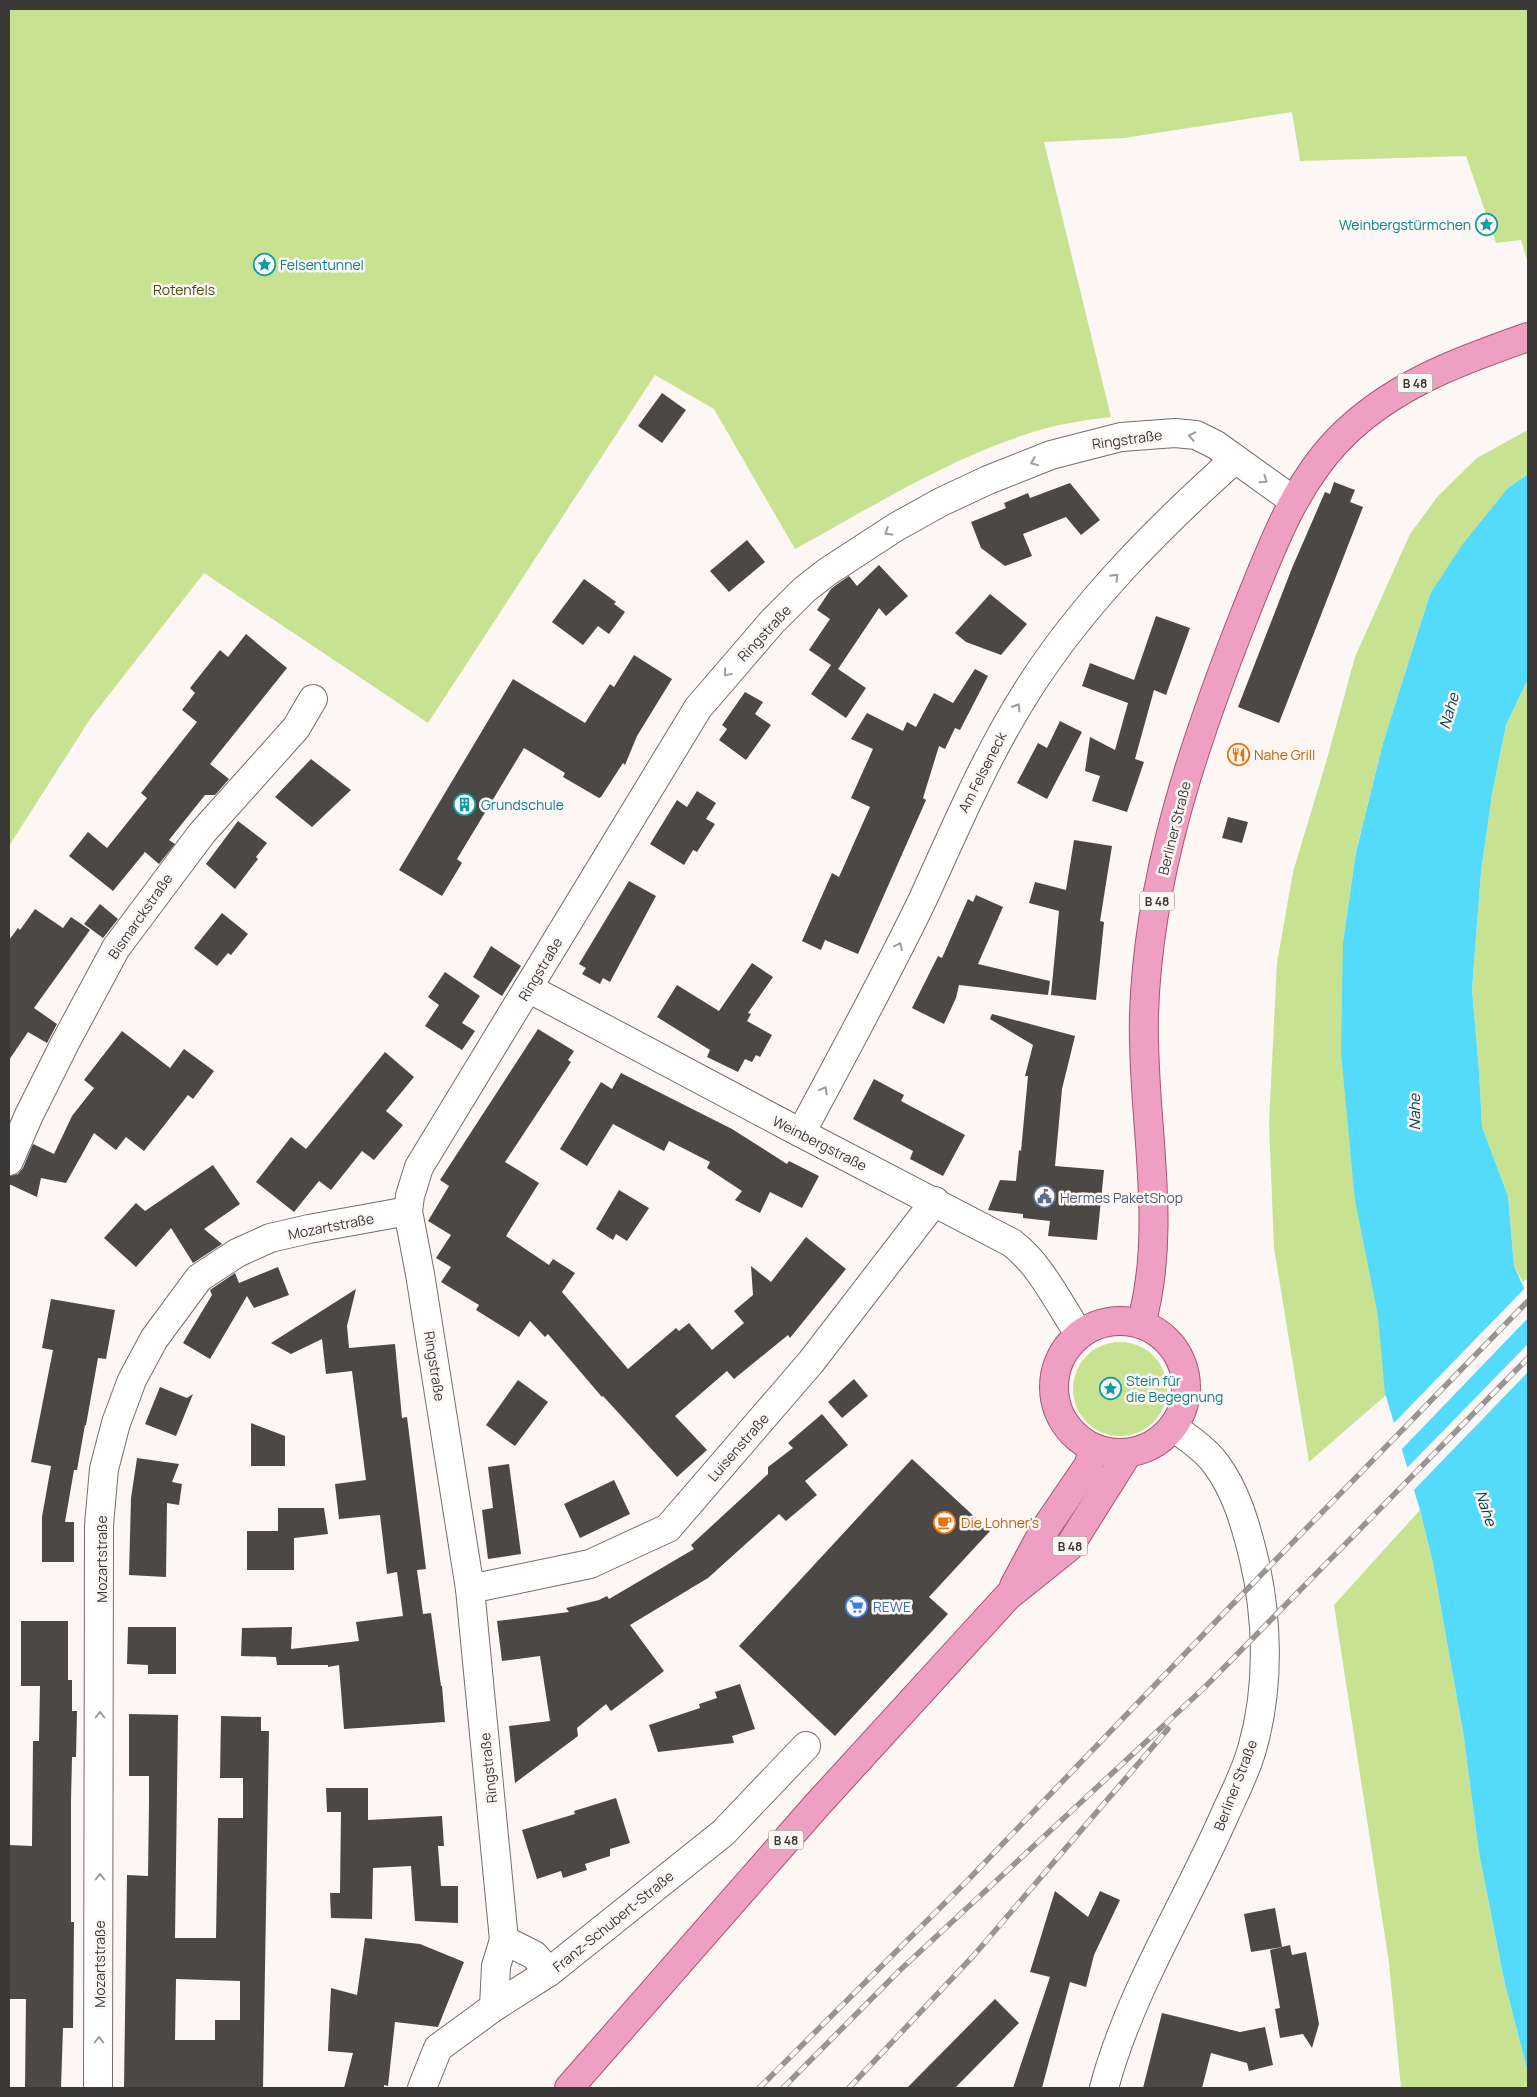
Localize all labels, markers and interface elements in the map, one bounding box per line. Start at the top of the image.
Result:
place icon: Weinbergstürmchen [1475,212,1499,236]
place label: Weinbergstürmchen [1339,215,1471,234]
place icon: Felsentunnel [252,252,276,276]
place label: Felsentunnel [280,255,364,274]
park label: Rotenfels [153,280,215,299]
road number: B 48 [1398,373,1432,392]
street label: Ringstraße [1091,425,1163,453]
one-way arrow [1188,431,1197,442]
one-way arrow [1030,455,1039,466]
one-way arrow [1259,474,1268,483]
one-way arrow [884,526,894,535]
one-way arrow [1109,574,1118,583]
street label: Ringstraße [733,601,795,665]
one-way arrow [724,667,733,676]
water label: Nahe [1434,689,1464,731]
one-way arrow [1011,703,1021,712]
street label: Am Felseneck [953,727,1011,816]
restaurant icon: Nahe Grill [1226,742,1250,766]
place label: Nahe Grill [1254,745,1315,764]
street label: Berliner Straße [1153,779,1195,877]
building icon: Grundschule [453,792,477,816]
place label: Grundschule [481,795,564,814]
street label: Bismarckstraße [103,869,177,963]
road number: B 48 [1140,891,1174,910]
street label: Ringstraße [514,934,566,1004]
one-way arrow [893,943,903,952]
one-way arrow [818,1087,828,1096]
water label: Nahe [1404,1093,1425,1130]
street label: Weinbergstraße [770,1111,870,1175]
public building icon: Hermes PaketShop [1032,1185,1056,1209]
place label: Hermes PaketShop [1060,1188,1183,1207]
street label: Mozartstraße [286,1208,376,1244]
street label: Ringstraße [420,1330,450,1402]
place label: Stein für die Begegnung [1126,1371,1223,1406]
place icon: Stein für die Begegnung [1098,1376,1122,1400]
street label: Luisenstraße [703,1409,773,1485]
water label: Nahe [1470,1488,1502,1530]
cafe icon: Die Lohner's [933,1510,957,1534]
place label: Die Lohner's [961,1513,1039,1532]
street label: Mozartstraße [92,1515,111,1603]
road number: B 48 [1052,1536,1088,1555]
supermarket icon: REWE [845,1594,869,1618]
place label: REWE [873,1597,911,1616]
one-way arrow [95,1710,105,1718]
street label: Ringstraße [475,1732,501,1804]
street label: Berliner Straße [1209,1737,1261,1833]
road number: B 48 [768,1830,804,1850]
street label: Franz-Schubert-Straße [549,1866,677,1976]
one-way arrow [95,1873,105,1880]
street label: Mozartstraße [90,1920,109,2008]
one-way arrow [94,2035,104,2043]

